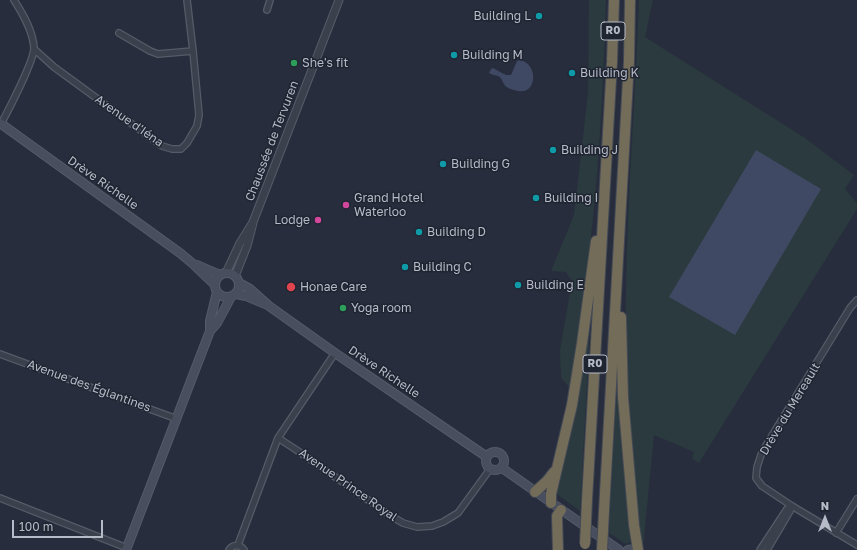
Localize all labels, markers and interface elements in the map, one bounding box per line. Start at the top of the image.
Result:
place label: Building L [474,9,531,23]
marker: Building L [534,11,544,21]
road number: R0 [601,22,625,40]
place label: Building M [462,48,523,62]
marker: Building M [449,50,459,60]
place label: She's fit [302,56,348,70]
marker: She's fit [289,58,299,68]
place label: Building K [580,66,639,80]
marker: Building K [567,68,577,78]
street label: Chaussée de Tervuren [242,79,302,203]
street label: Avenue d'Iéna [92,92,166,150]
place label: Building J [561,143,618,157]
marker: Building J [548,145,558,155]
street label: Drève Richelle [65,153,141,213]
place label: Building G [451,157,510,171]
marker: Building G [438,159,448,169]
place label: Grand Hotel Waterloo [354,191,423,219]
place label: Building I [544,191,598,205]
marker: Building I [531,193,541,203]
marker: Grand Hotel Waterloo [341,200,351,210]
place label: Lodge [274,213,310,227]
marker: Lodge [313,215,323,225]
place label: Building D [427,225,486,239]
marker: Building D [414,227,424,237]
place label: Building C [413,260,472,274]
marker: Building C [400,262,410,272]
place label: Building E [526,278,584,292]
place label: Honae Care [300,280,367,294]
marker: Building E [513,280,523,290]
marker: Honae Care [285,281,297,293]
place label: Yoga room [351,301,412,315]
marker: Yoga room [338,303,348,313]
street label: Drève Richelle [346,343,422,401]
road number: R0 [583,355,607,373]
street label: Avenue des Églantines [25,357,153,415]
street label: Drève du Mereault [757,360,823,458]
street label: Avenue Prince Royal [296,446,400,524]
north arrow [805,498,845,538]
text: N [821,499,829,512]
scale bar [14,512,105,538]
text: 100 m [19,519,53,534]

